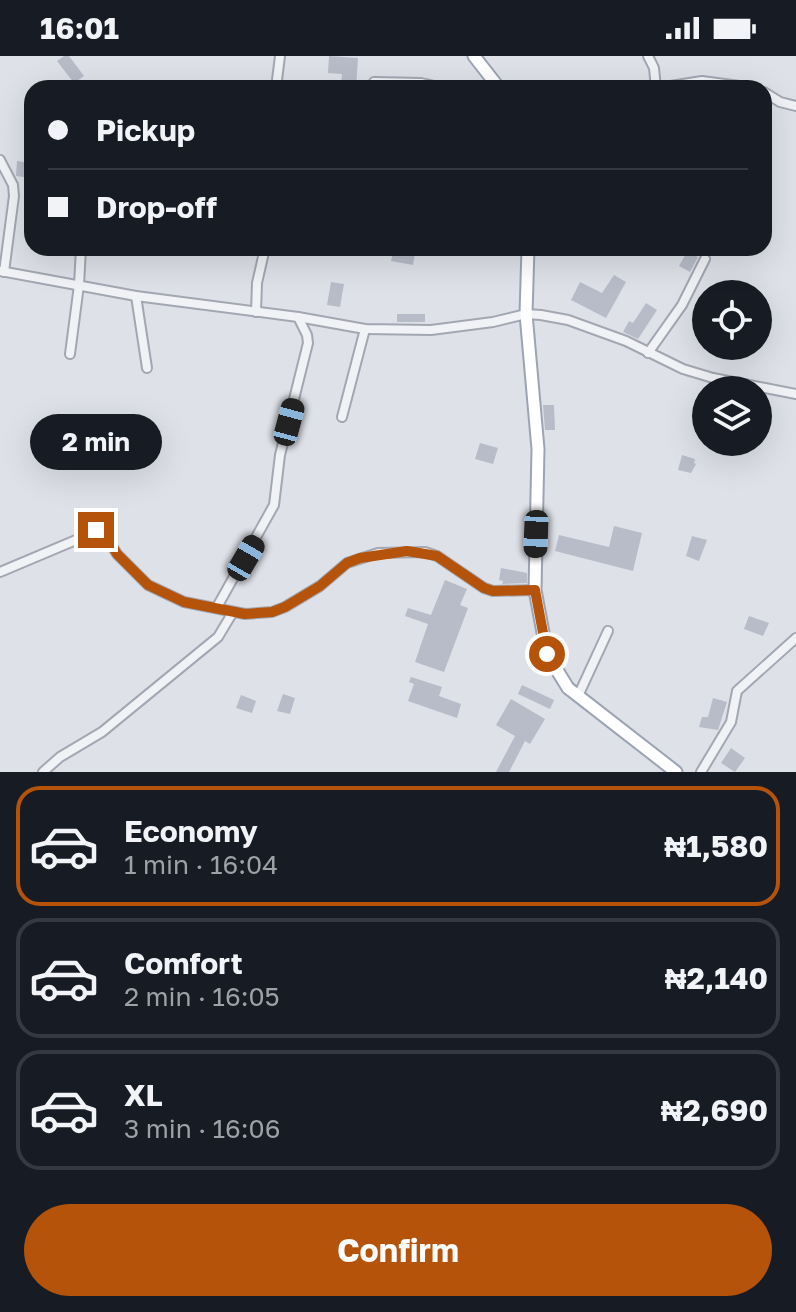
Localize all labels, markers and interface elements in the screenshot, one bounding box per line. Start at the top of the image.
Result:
text: 16:01 [40,10,119,46]
text: Pickup [96,112,195,148]
text: Drop-off [96,189,217,225]
map controls [692,280,772,456]
button: locate [692,280,772,360]
button: layers [692,376,772,456]
car [271,396,307,448]
callout: 2 min [30,414,162,470]
text: 2 min [62,426,130,457]
car [523,510,549,558]
route end [78,512,114,548]
car [224,531,268,585]
route start [529,636,565,672]
icon: car [28,810,100,882]
text: Economy [124,813,258,849]
text: ₦1,580 [664,828,768,864]
text: 1 min · 16:04 [124,849,278,880]
icon: car [28,942,100,1014]
text: Comfort [124,945,243,981]
text: ₦2,140 [665,960,768,996]
text: 2 min · 16:05 [124,981,280,1012]
icon: car [28,1074,100,1146]
text: XL [124,1077,163,1113]
text: ₦2,690 [661,1092,768,1128]
text: 3 min · 16:06 [124,1113,280,1144]
button: Confirm [24,1204,772,1296]

